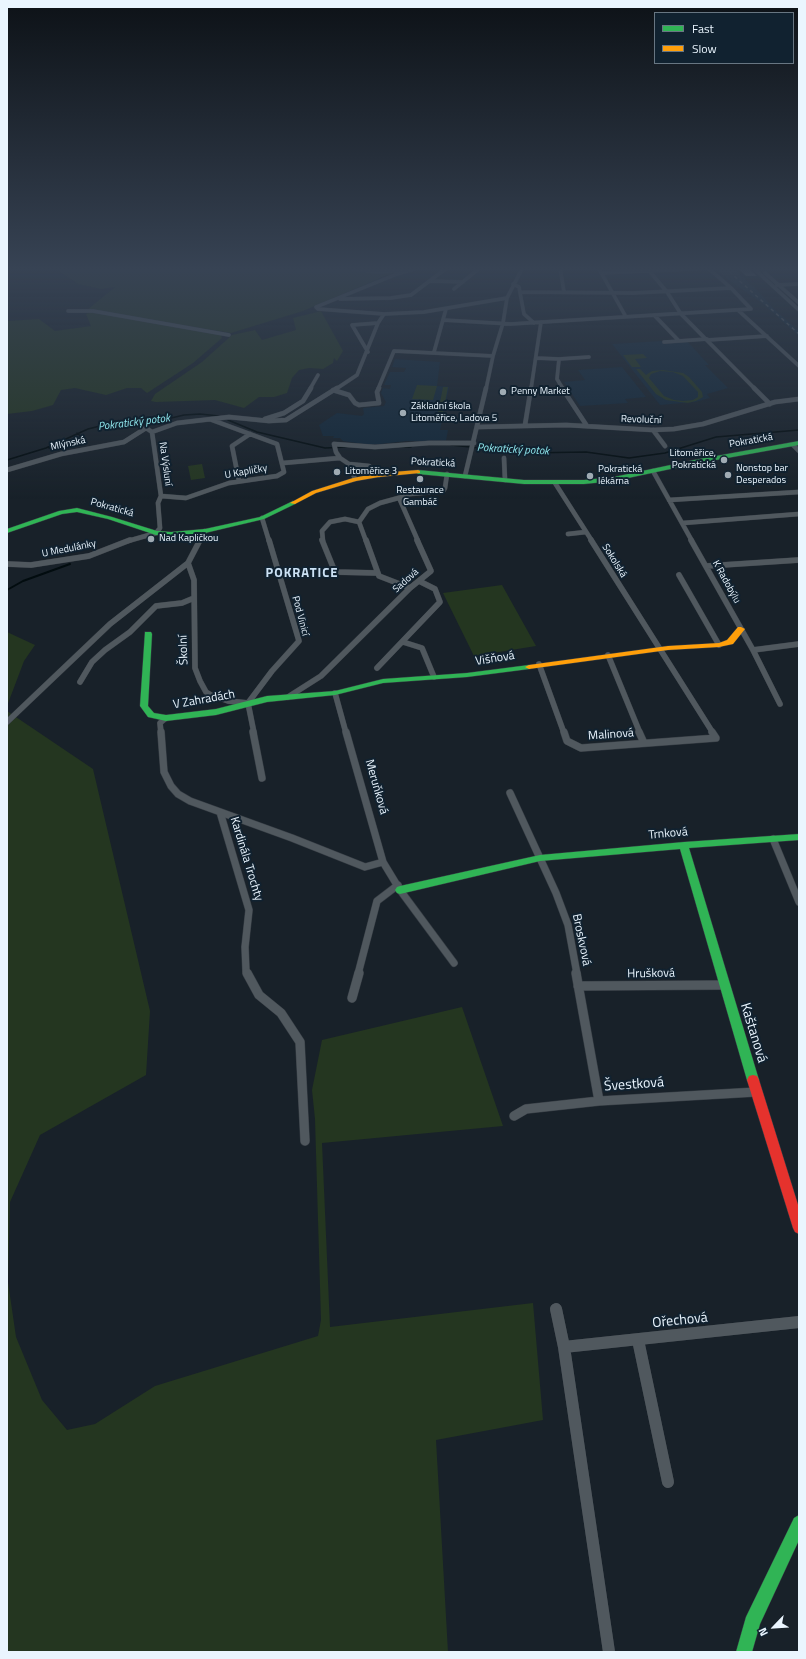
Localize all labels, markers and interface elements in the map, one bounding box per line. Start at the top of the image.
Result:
legend [654,12,794,64]
text: Fast [692,19,714,38]
text: Slow [692,39,717,58]
place label: Penny Market [511,386,570,398]
marker: Penny Market [498,387,508,397]
place label: Základní škola Litoměřice, Ladova 5 [411,401,497,424]
marker: Základní škola Litoměřice, Ladova 5 [398,408,408,418]
water label: Pokratický potok [97,412,171,434]
street label: Revoluční [621,413,661,427]
street label: Pokratická [728,431,774,451]
street label: Mlýnská [49,434,87,454]
street label: Na Výsluní [156,441,174,487]
water label: Pokratický potok [477,442,549,458]
place label: Litoměřice, Pokratická [670,448,716,472]
marker: Litoměřice, Pokratická [719,455,729,465]
street label: Pokratická [411,456,455,470]
street label: U Kapličky [224,462,268,482]
place label: Nonstop bar Desperados [736,463,788,486]
place label: Pokratická lékárna [598,464,642,488]
place label: Litoměřice 3 [345,466,397,478]
marker: Litoměřice 3 [332,467,342,477]
marker: Nonstop bar Desperados [723,470,733,480]
marker: Pokratická lékárna [585,471,595,481]
marker: Restaurace Gambáč [415,474,425,484]
place label: Restaurace Gambáč [396,485,444,508]
street label: Pokratická [89,496,135,520]
place label: Nad Kapličkou [159,533,218,545]
marker: Nad Kapličkou [146,534,156,544]
street label: U Medulánky [41,538,97,560]
street label: Sokolská [599,542,629,580]
street label: K Radobýlu [709,558,743,606]
district label: POKRATICE [266,566,338,582]
street label: Sadová [391,566,421,596]
street label: Pod Vinicí [289,595,311,637]
street label: Školní [176,635,192,665]
street label: Višňová [474,649,516,669]
street label: V Zahradách [172,687,236,713]
street label: Malinová [588,726,634,744]
street label: Meruňková [361,758,391,816]
street label: Kardinála Trochty [226,815,266,903]
street label: Trnková [648,825,688,843]
street label: Broskvová [568,913,594,967]
street label: Hrušková [627,966,675,982]
street label: Kaštanová [736,1001,770,1065]
street label: Švestková [603,1075,665,1095]
street label: Ořechová [652,1310,708,1332]
north arrow [754,1607,794,1647]
text: N [754,1625,772,1639]

